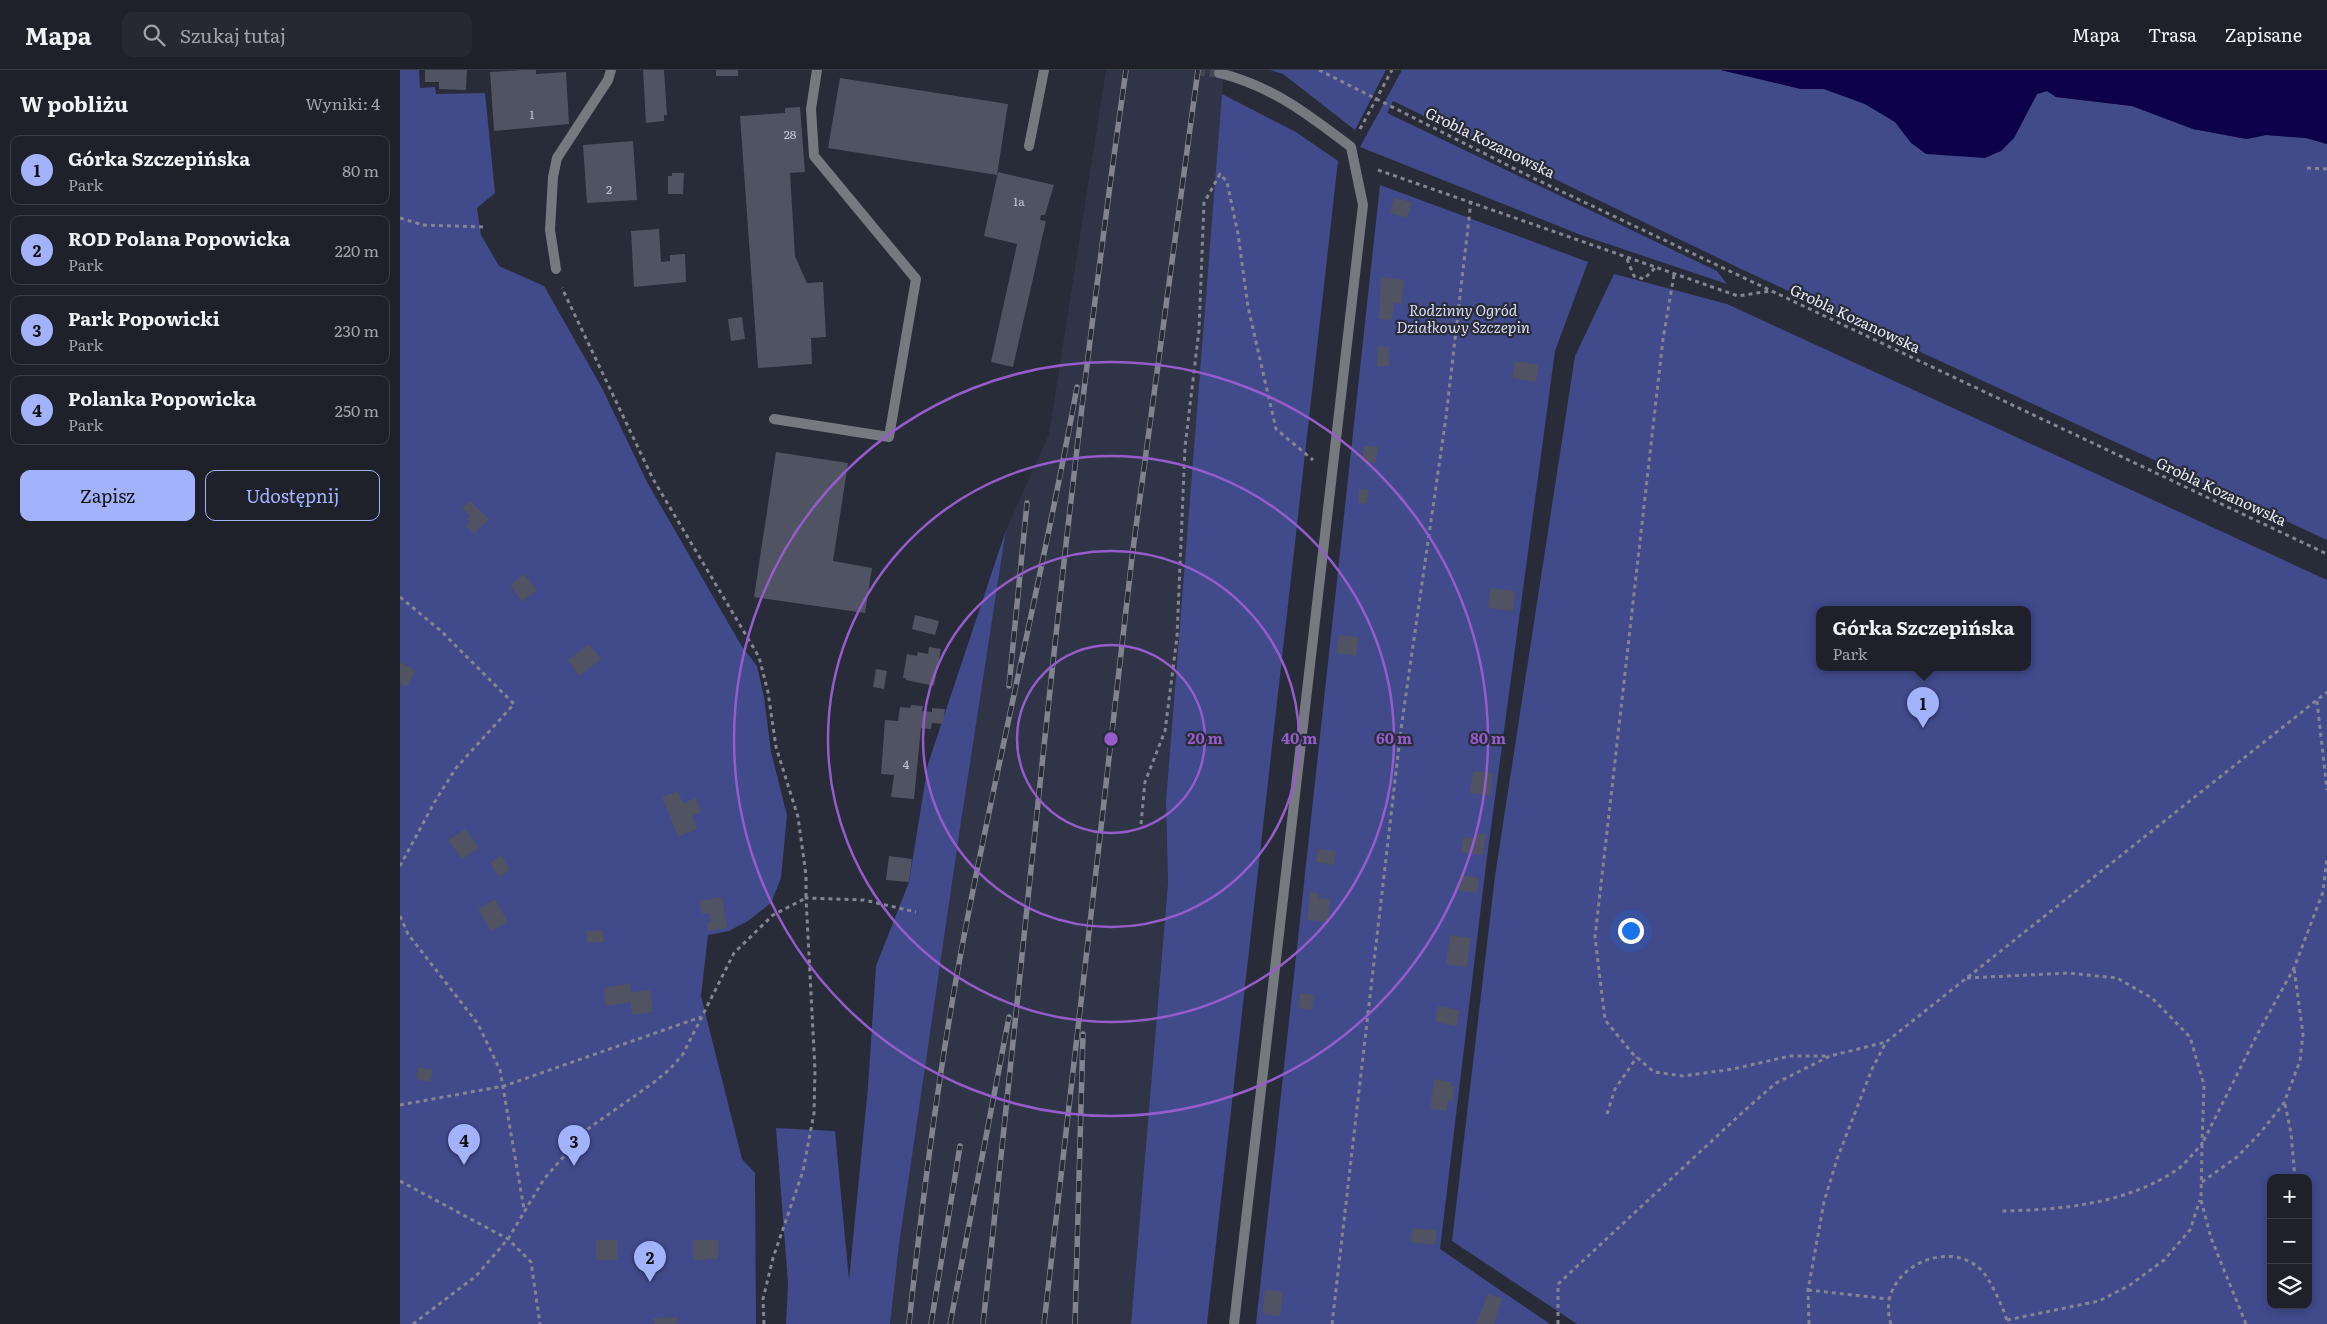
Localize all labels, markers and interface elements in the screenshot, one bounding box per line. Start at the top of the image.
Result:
search box [122,12,472,57]
text: Mapa [25,17,92,52]
icon: search [140,21,168,49]
text: Szukaj tutaj [180,21,286,49]
text: Mapa [2072,21,2120,48]
text: Trasa [2148,21,2197,48]
text: Zapisane [2225,21,2302,48]
text: W pobliżu [20,87,128,118]
text: Wyniki: 4 [306,91,380,115]
street label: Grobla Kozanowska [1422,100,1560,183]
house number: 1 [530,105,535,123]
house number: 28 [784,125,797,143]
text: Górka Szczepińska [68,144,250,172]
text: 1 [34,158,40,182]
text: 80 m [342,158,379,182]
text: Park [68,172,103,196]
house number: 2 [606,180,612,198]
house number: 1a [1013,192,1025,210]
text: ROD Polana Popowicka [68,224,290,252]
text: 2 [33,238,41,262]
text: 220 m [335,238,379,262]
text: Park [68,252,103,276]
street label: Grobla Kozanowska [1787,277,1926,358]
park label: Rodzinny Ogród Działkowy Szczepin [1396,298,1530,338]
text: Park Popowicki [68,304,220,332]
text: 3 [33,318,41,342]
text: 230 m [334,318,379,342]
text: Park [68,332,103,356]
text: Polanka Popowicka [68,384,256,412]
text: 4 [32,398,42,422]
text: 250 m [335,398,379,422]
text: Park [68,412,103,436]
street label: Grobla Kozanowska [2153,450,2292,531]
button: Zapisz [20,470,195,521]
button: Udostępnij [205,470,380,521]
popup [1816,606,2031,671]
text: Górka Szczepińska [1832,613,2015,641]
text: Park [1832,641,1867,665]
pin: 1 [1907,687,1939,728]
text: 20 m [1187,726,1223,749]
text: 40 m [1281,726,1317,749]
text: 60 m [1376,726,1412,749]
text: 80 m [1470,726,1506,749]
centre of rings [1102,730,1120,748]
house number: 4 [903,755,910,773]
your location [1618,918,1644,944]
pin: 4 [448,1124,480,1165]
pin: 3 [558,1125,590,1166]
map controls [2267,1174,2312,1309]
button: + [2267,1174,2312,1219]
button: − [2267,1219,2312,1264]
pin: 2 [634,1241,666,1282]
button: layers [2267,1264,2312,1309]

